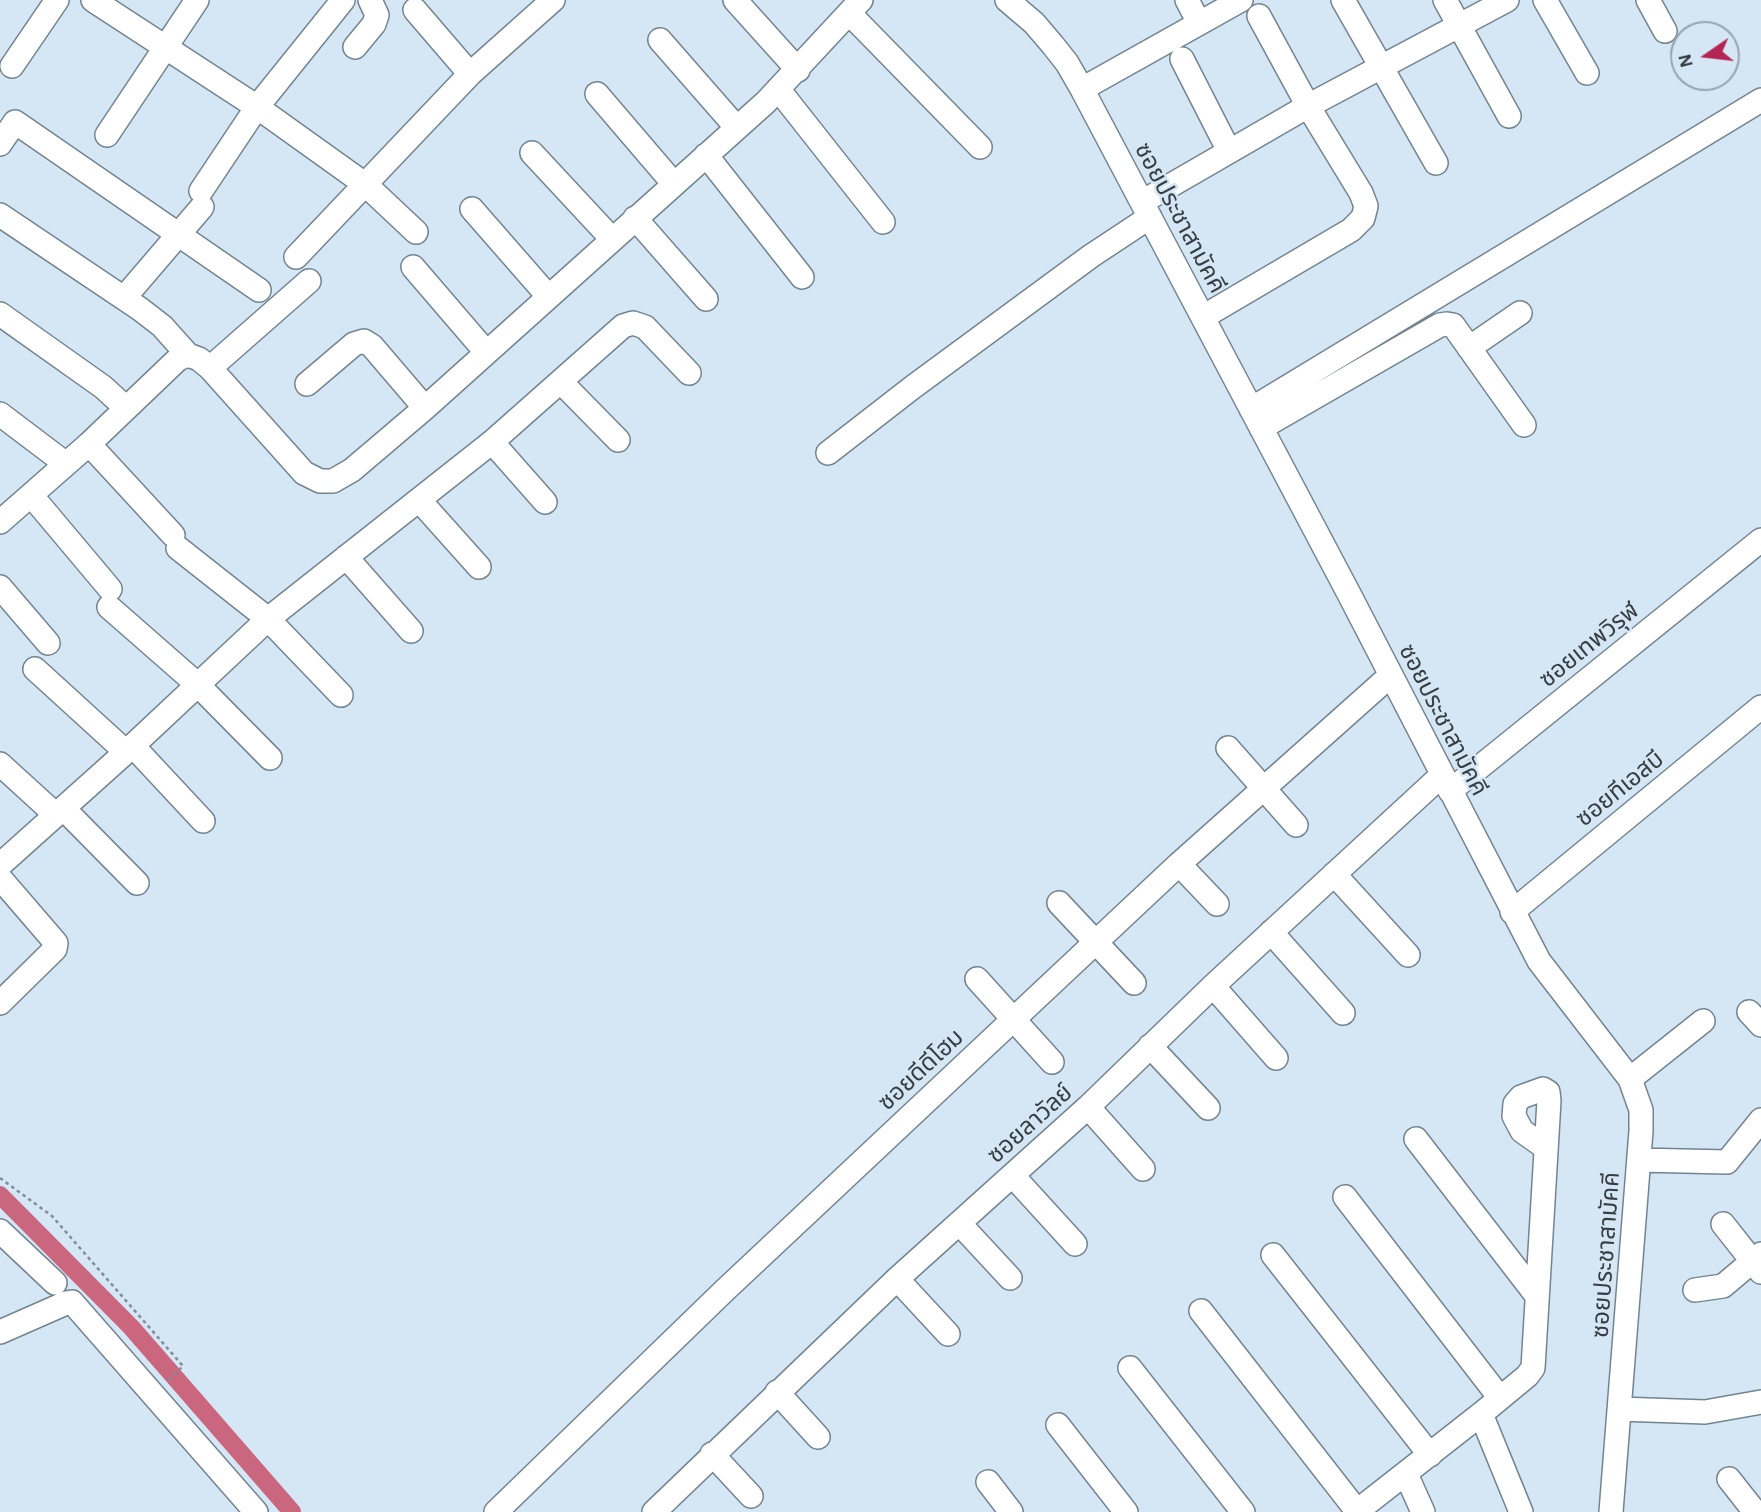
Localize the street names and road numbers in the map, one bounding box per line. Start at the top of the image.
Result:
street label: ซอยประชาสามัคคี [1128,138,1232,298]
street label: ซอยเทพวิรุฬ [1534,596,1644,694]
street label: ซอยประชาสามัคคี [1392,639,1494,801]
street label: ซอยทีเอสบี [1570,745,1670,833]
street label: ซอยดีดีโฮม [872,1023,970,1117]
street label: ซอยลาวัลย์ [982,1078,1078,1170]
street label: ซอยประชาสามัคคี [1586,1171,1626,1339]

